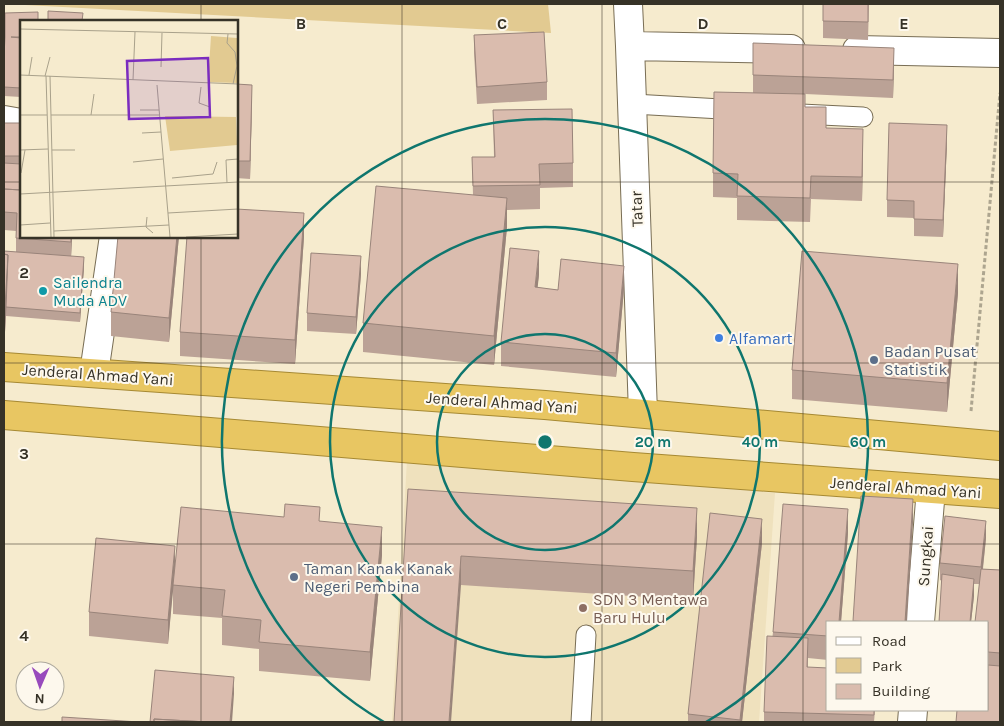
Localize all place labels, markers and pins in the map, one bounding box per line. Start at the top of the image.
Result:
place label: Sailendra Muda ADV [53,273,127,310]
marker: Sailendra Muda ADV [37,285,49,297]
place label: Alfamart [729,329,793,348]
marker: Alfamart [713,332,725,344]
place label: Badan Pusat Statistik [884,342,976,379]
marker: Badan Pusat Statistik [868,354,880,366]
centre of rings [536,433,554,451]
place label: Taman Kanak Kanak Negeri Pembina [304,559,452,596]
marker: Taman Kanak Kanak Negeri Pembina [288,571,300,583]
place label: SDN 3 Mentawa Baru Hulu [593,590,708,627]
marker: SDN 3 Mentawa Baru Hulu [577,602,589,614]

